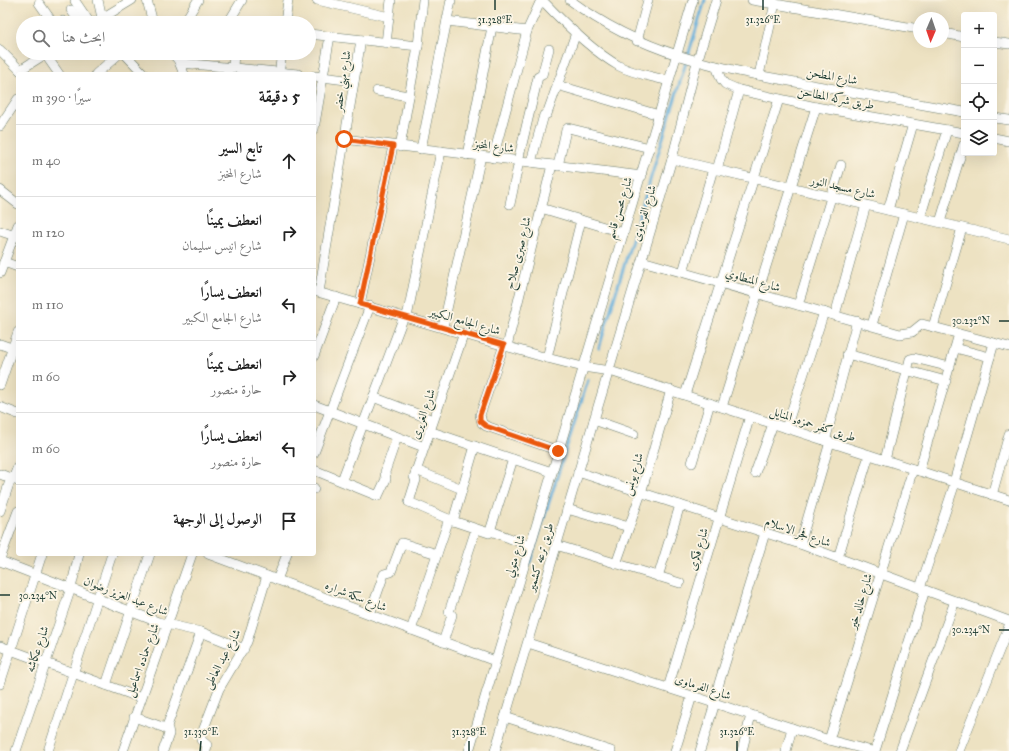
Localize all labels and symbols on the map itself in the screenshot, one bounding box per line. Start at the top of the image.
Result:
north arrow [913,12,949,48]
text: 31.328°E [477,14,513,26]
text: 31.326°E [746,14,780,26]
street label: شارع مهني خضر [330,49,359,115]
street label: شارع المطحن [805,65,859,91]
street label: طريق شركه المطاحن [796,83,876,114]
route start [335,130,353,148]
street label: شارع المخبز [471,136,515,159]
street label: شارع مسجد النور [807,173,877,205]
street label: شارع محسن قاسم [603,175,640,242]
street label: شارع الفرماوى [629,183,663,244]
street label: شارع صبرى صلاح [502,215,538,292]
street label: شارع المنطاوي [723,265,782,298]
street label: شارع الجامع الكبير [425,304,502,342]
text: 30.232°N [952,315,990,327]
street label: شارع الغريرى [408,387,442,442]
street label: طريق كفر حمزه, المنايل [768,404,858,446]
route end [549,442,567,460]
street label: شارع يونس [620,451,650,498]
street label: شارع فجر الاسلام [762,514,833,554]
street label: طريق ترعه كشمير [523,521,557,595]
street label: شارع فكرى [685,526,715,573]
street label: شارع متولي [502,533,532,580]
street label: شارع خالد خير [844,571,879,634]
street label: شارع عبد العزيز رضوان [80,573,170,622]
street label: شارع سكة شراره [322,578,389,618]
text: 30.234°N [19,590,58,602]
street label: شارع حماده اسماعيل [122,621,166,700]
street label: شارع عكاشه [23,624,55,675]
text: 30.234°N [952,624,991,636]
street label: شارع عبد العاطى [200,626,247,693]
street label: شارع الفرماوى [672,671,733,707]
text: 31.330°E [184,726,218,738]
text: 31.328°E [451,726,487,738]
text: 31.326°E [720,726,754,738]

